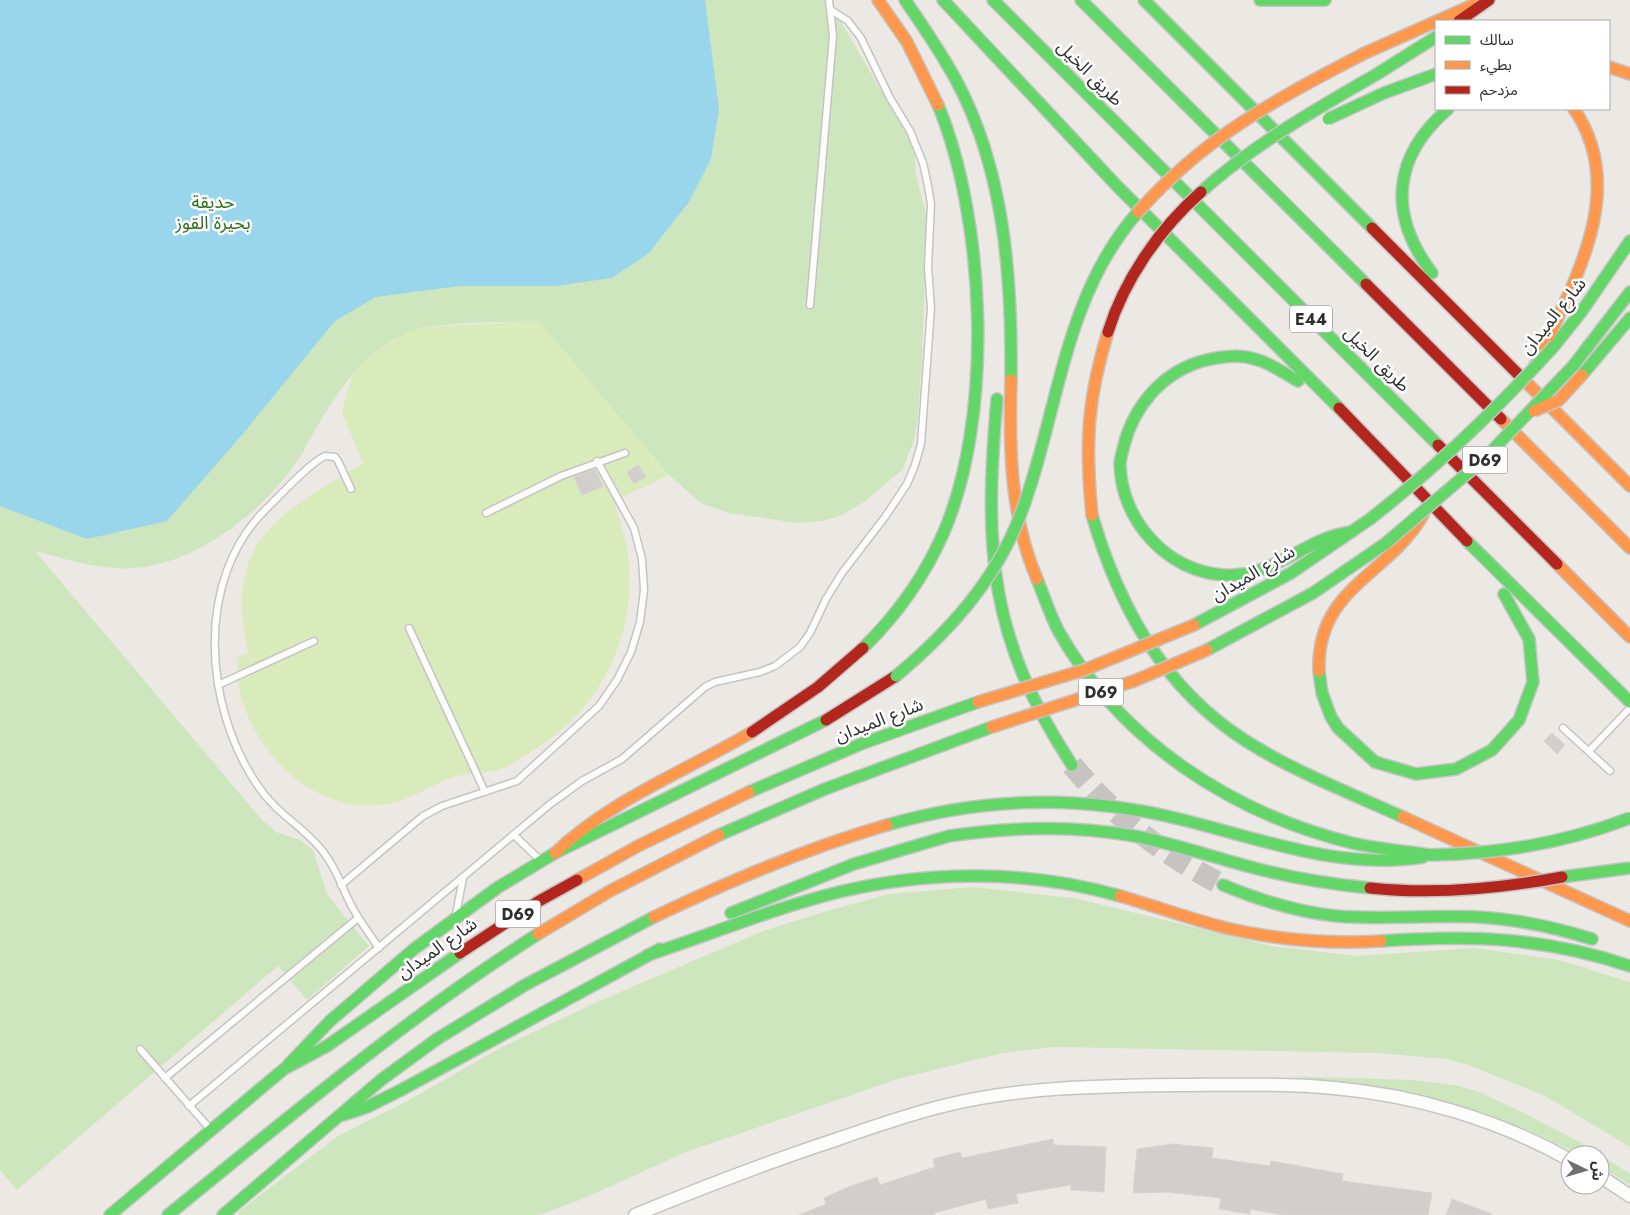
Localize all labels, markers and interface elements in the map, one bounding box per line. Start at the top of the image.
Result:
legend [1435,20,1610,110]
text: سالك [1480,29,1514,51]
street label: طريق الخيل [1051,34,1129,112]
text: بطيء [1480,54,1512,76]
text: مزدحم [1480,79,1518,101]
park label: حديقة بحيرة القوز [174,189,251,236]
street label: شارع الميدان [1514,272,1593,361]
road number: E44 [1290,306,1332,332]
street label: طريق الخيل [1338,320,1416,398]
road number: D69 [1462,446,1508,474]
street label: شارع الميدان [1206,539,1300,608]
road number: D69 [1078,679,1124,706]
street label: شارع الميدان [831,691,927,750]
road number: D69 [496,901,540,928]
street label: شارع الميدان [392,911,483,986]
north arrow [1560,1145,1610,1195]
text: ش [1587,1161,1609,1182]

